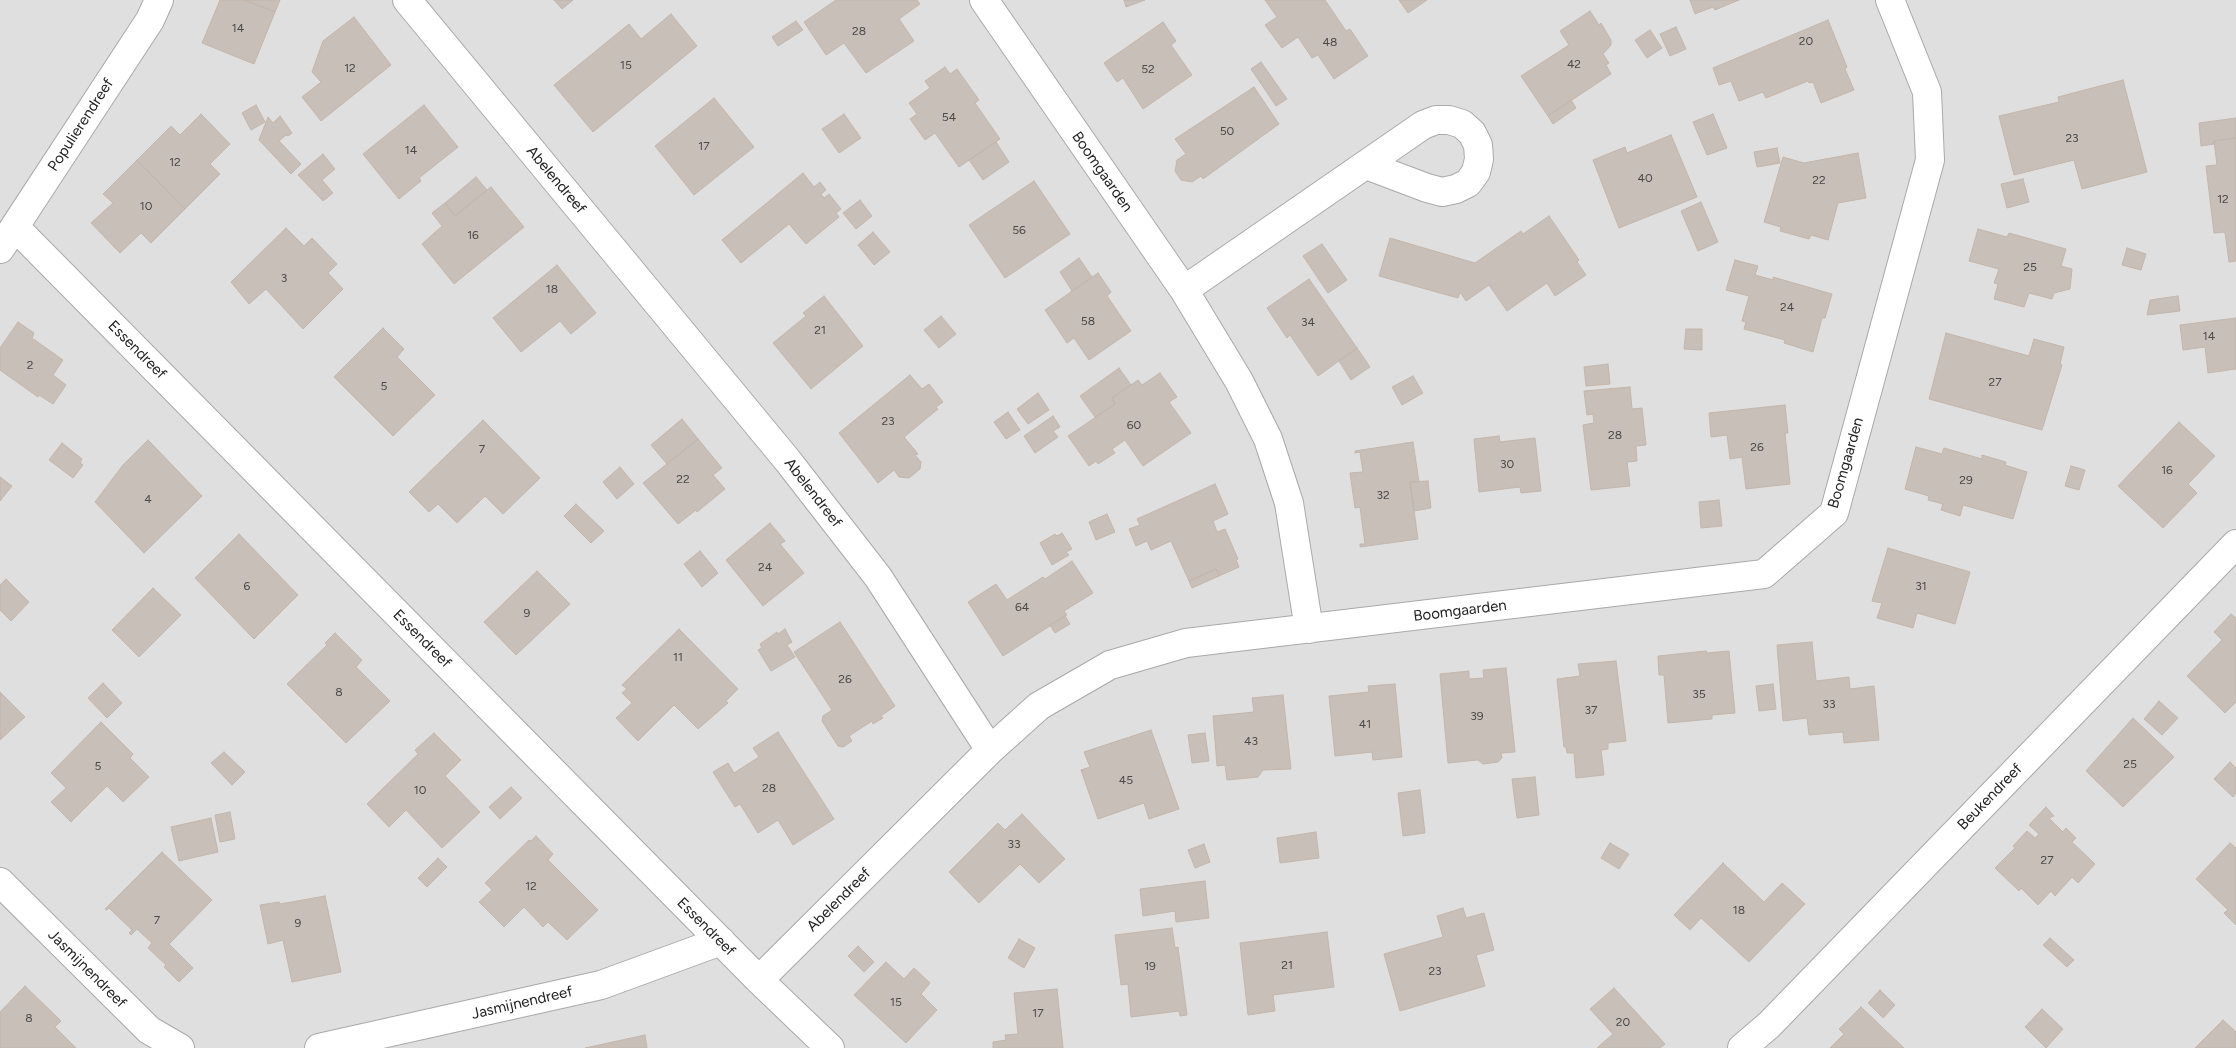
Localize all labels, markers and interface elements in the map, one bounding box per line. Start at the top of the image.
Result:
house number: 14 [232,21,244,35]
house number: 28 [852,24,866,38]
house number: 20 [1799,34,1813,48]
house number: 48 [1323,35,1337,49]
house number: 42 [1567,57,1581,71]
house number: 15 [620,58,632,72]
house number: 12 [344,61,356,75]
house number: 52 [1141,62,1155,76]
street label: Populierendreef [44,75,118,175]
house number: 54 [942,110,956,124]
house number: 50 [1220,124,1234,138]
street label: Boomgaarden [1068,128,1136,216]
house number: 23 [2065,131,2079,145]
house number: 17 [698,139,710,153]
house number: 14 [405,143,417,157]
street label: Abelendreef [523,143,589,217]
house number: 12 [169,155,181,169]
house number: 40 [1637,171,1653,185]
house number: 22 [1812,173,1826,187]
house number: 12 [2217,192,2229,206]
house number: 10 [140,199,152,213]
house number: 56 [1012,223,1026,237]
house number: 16 [467,228,479,242]
house number: 25 [2023,260,2037,274]
house number: 3 [281,271,287,285]
house number: 18 [546,282,558,296]
house number: 24 [1780,300,1794,314]
house number: 58 [1081,314,1095,328]
house number: 34 [1301,315,1315,329]
street label: Essendreef [104,317,170,383]
house number: 21 [814,323,826,337]
house number: 14 [2203,329,2215,343]
house number: 2 [27,358,33,372]
house number: 27 [1988,375,2002,389]
house number: 5 [381,379,387,393]
house number: 23 [881,414,895,428]
street label: Boomgaarden [1824,415,1868,511]
house number: 60 [1127,418,1141,432]
house number: 28 [1608,428,1622,442]
house number: 26 [1750,440,1764,454]
house number: 7 [479,442,485,456]
street label: Abelendreef [780,455,846,531]
house number: 30 [1500,457,1514,471]
house number: 16 [2161,463,2173,477]
house number: 22 [676,472,690,486]
house number: 29 [1959,473,1973,487]
house number: 32 [1376,488,1390,502]
house number: 4 [144,492,152,506]
house number: 24 [758,560,772,574]
house number: 6 [244,579,250,593]
house number: 31 [1915,579,1927,593]
street label: Boomgaarden [1412,596,1508,626]
house number: 64 [1015,600,1029,614]
street label: Essendreef [389,606,455,672]
house number: 9 [524,606,530,620]
house number: 11 [673,650,683,664]
house number: 26 [838,672,852,686]
house number: 8 [335,685,343,699]
house number: 35 [1692,687,1706,701]
house number: 33 [1822,697,1836,711]
house number: 37 [1585,703,1597,717]
house number: 39 [1470,709,1484,723]
house number: 41 [1359,717,1371,731]
house number: 43 [1244,734,1258,748]
house number: 25 [2123,757,2137,771]
house number: 5 [95,759,101,773]
street label: Beukendreef [1954,760,2026,834]
house number: 45 [1119,773,1133,787]
house number: 28 [762,781,776,795]
house number: 10 [414,783,426,797]
house number: 33 [1007,837,1021,851]
house number: 27 [2040,853,2054,867]
street label: Abelendreef [803,864,875,936]
house number: 12 [525,879,537,893]
street label: Essendreef [673,894,739,960]
house number: 18 [1733,903,1745,917]
house number: 7 [154,913,160,927]
house number: 9 [295,916,301,930]
street label: Jasmijnendreef [44,926,130,1012]
house number: 21 [1281,958,1293,972]
house number: 19 [1144,959,1156,973]
house number: 23 [1428,964,1442,978]
street label: Jasmijnendreef [470,983,574,1023]
house number: 15 [890,995,902,1009]
house number: 17 [1032,1006,1044,1020]
house number: 8 [25,1011,33,1025]
house number: 20 [1616,1015,1630,1029]

